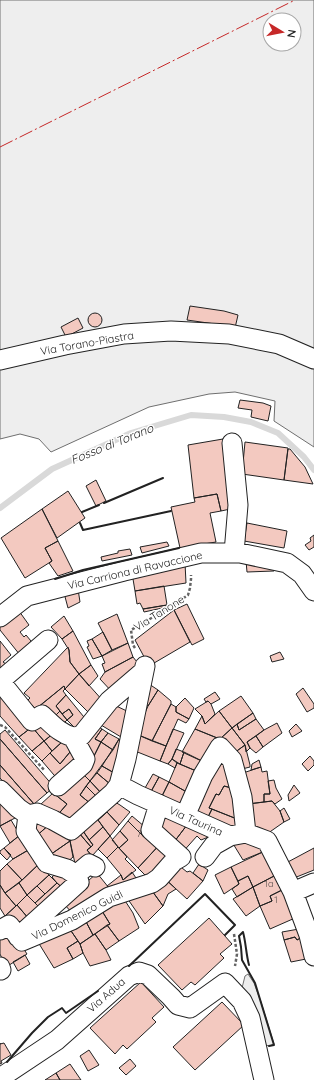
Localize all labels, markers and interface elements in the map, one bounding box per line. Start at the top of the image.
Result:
north arrow [262,12,302,52]
text: N [284,29,299,39]
street label: Via Torano-Piastra [39,328,135,358]
water label: Fosso di Torano [68,420,156,467]
street label: Via Carriona di Ravaccione [66,548,204,592]
street label: Via Tanone [131,592,187,634]
street label: Via Taurina [167,803,225,839]
house number: 7 [137,828,142,839]
house number: 1a [265,878,273,889]
street label: Via Domenico Guidi [29,887,125,943]
house number: 1 [274,894,278,905]
street label: Via Adua [84,975,128,1015]

